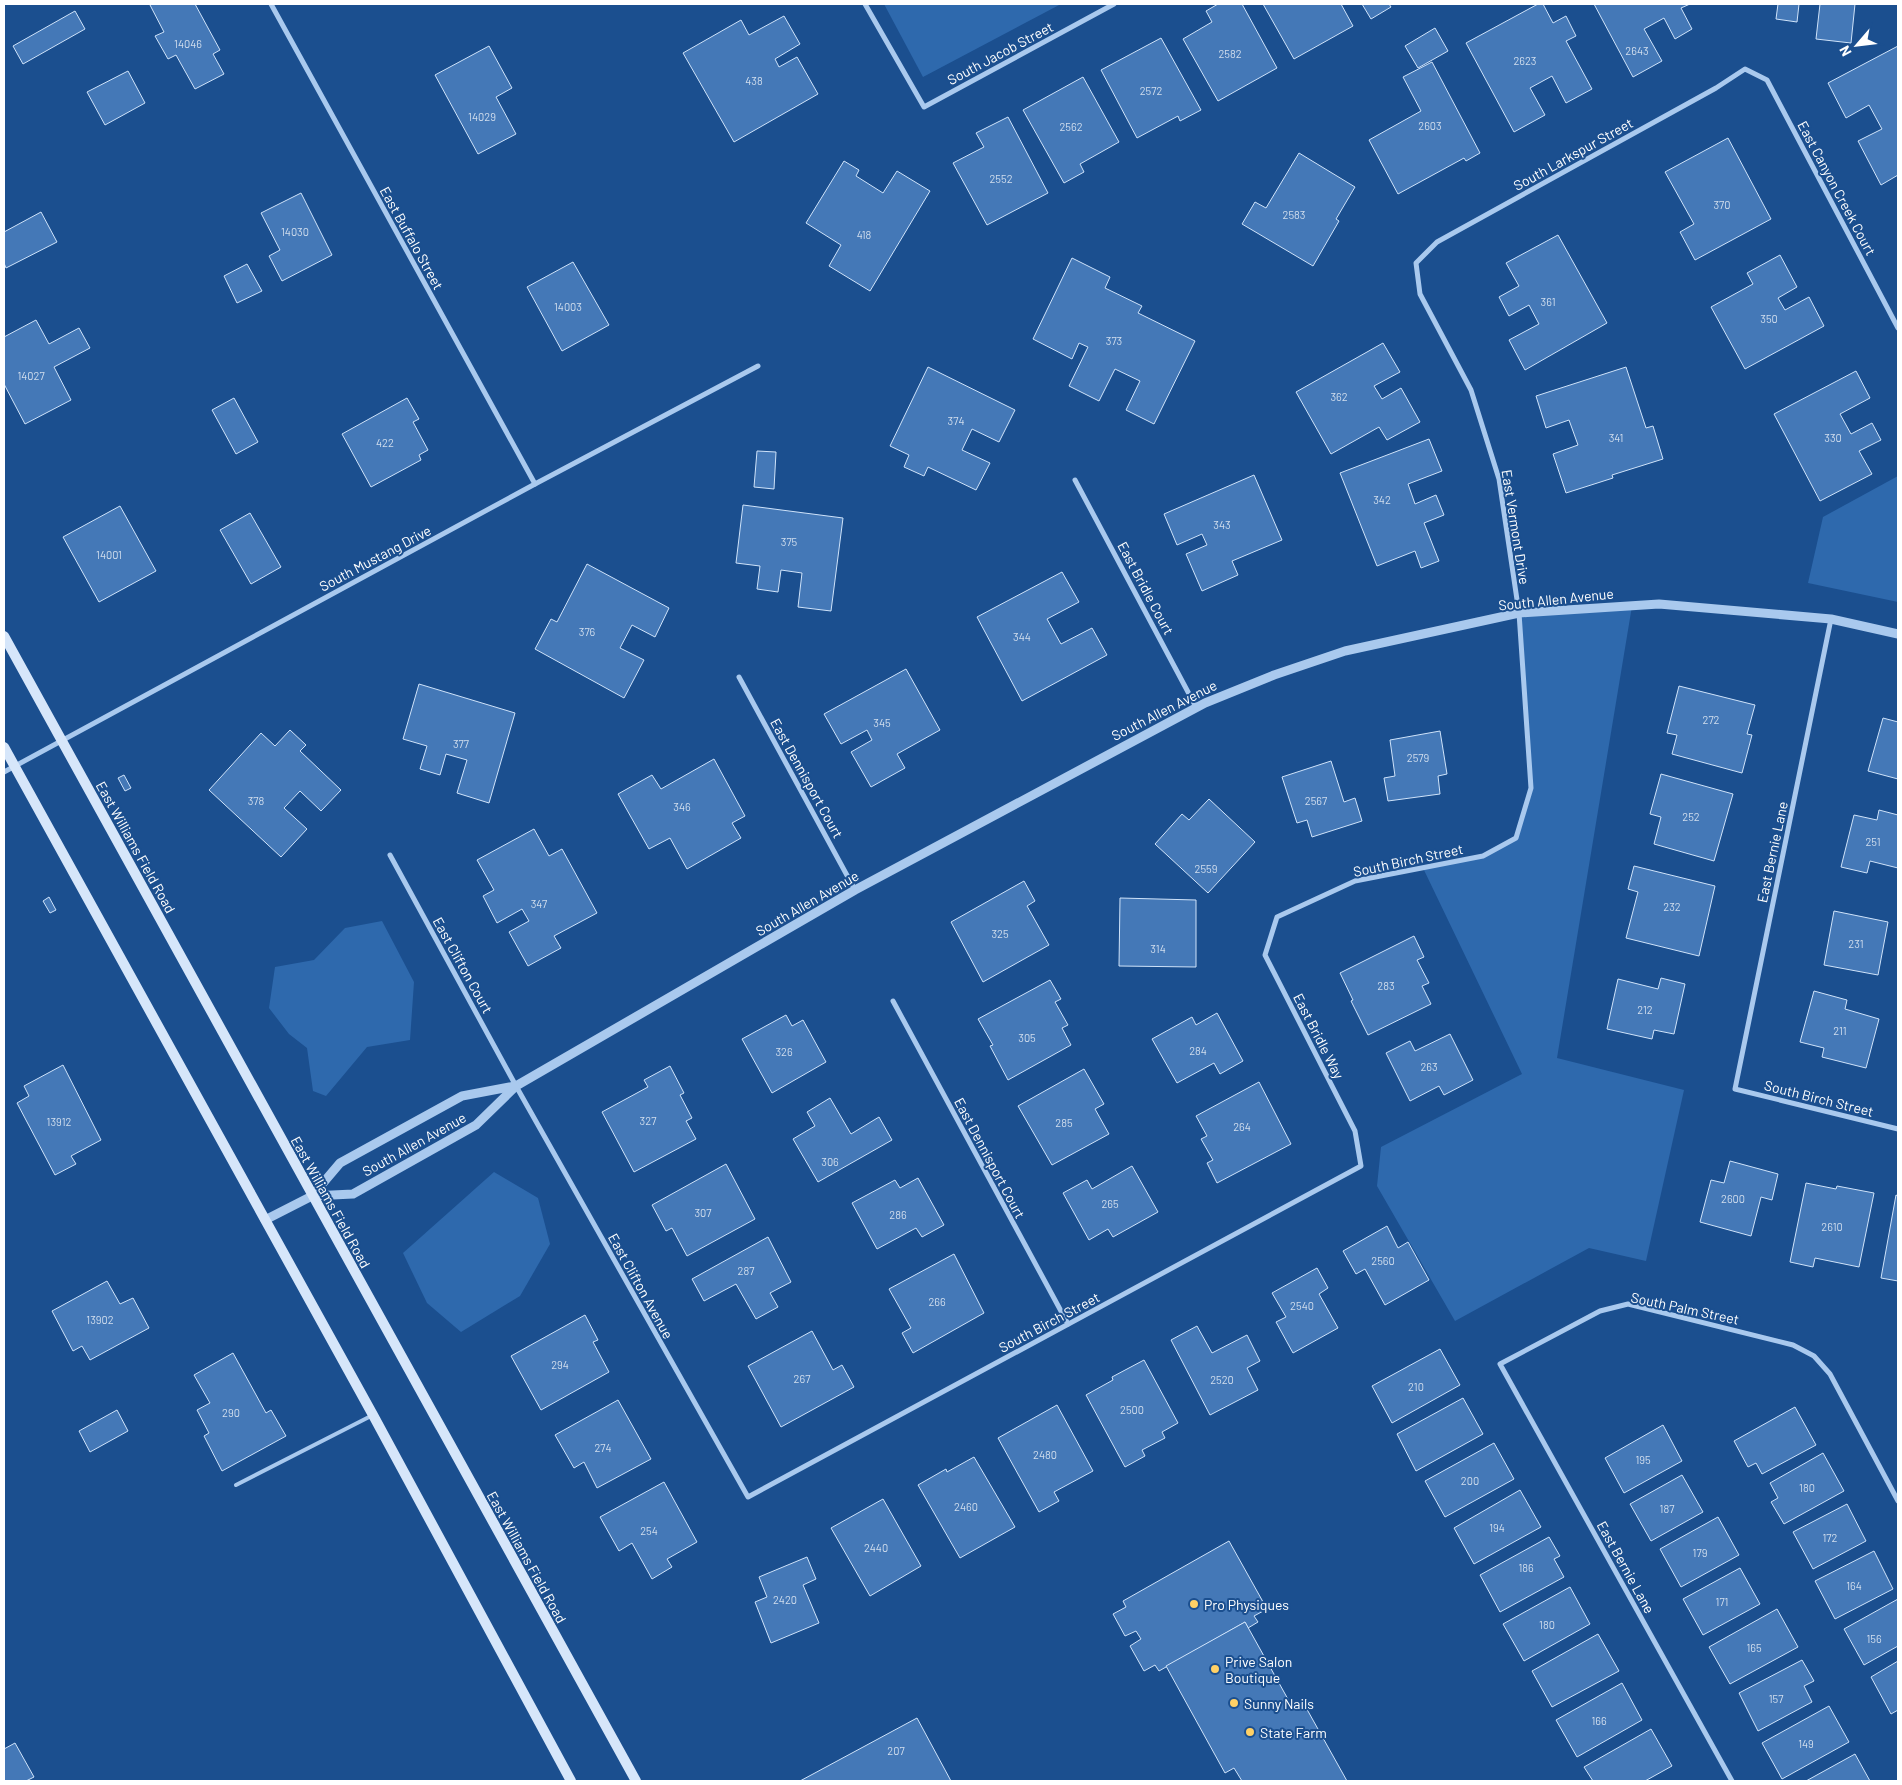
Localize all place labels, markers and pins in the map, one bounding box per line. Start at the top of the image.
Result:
place label: Pro Physiques [1204,1596,1289,1613]
marker: Pro Physiques [1188,1598,1200,1610]
place label: Prive Salon Boutique [1225,1653,1292,1686]
marker: Prive Salon Boutique [1209,1663,1221,1675]
place label: Sunny Nails [1244,1695,1314,1712]
marker: Sunny Nails [1228,1697,1240,1709]
place label: State Farm [1260,1724,1327,1741]
marker: State Farm [1244,1726,1256,1738]

